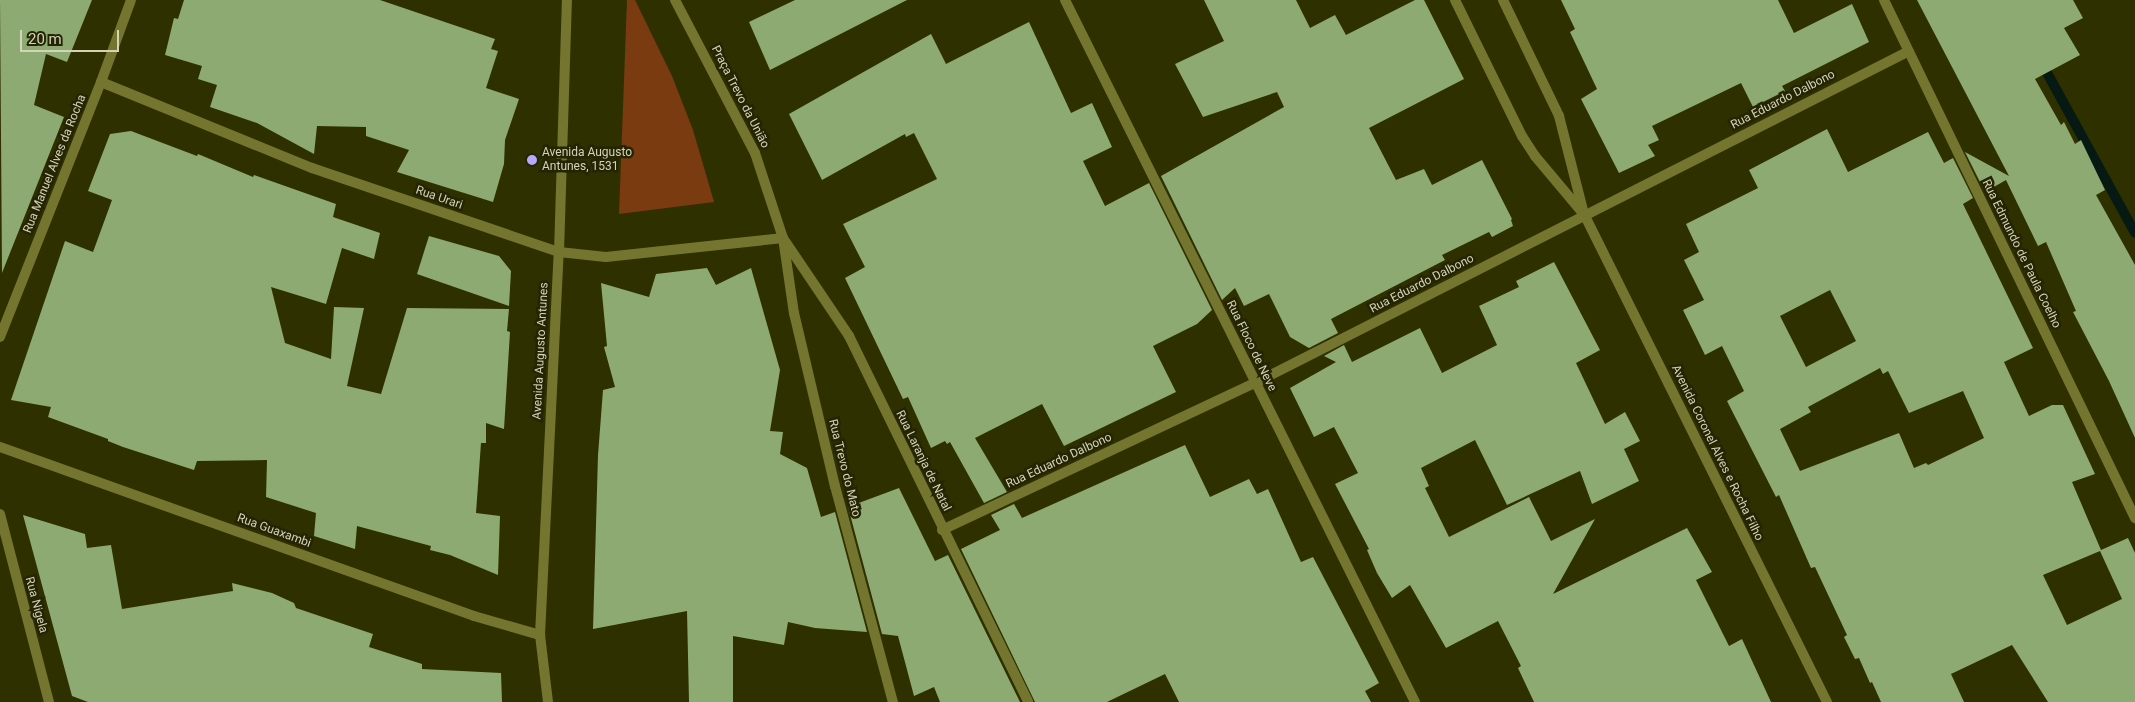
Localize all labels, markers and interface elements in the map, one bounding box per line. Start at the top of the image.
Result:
scale bar [22,20,121,52]
text: 20 m [28,30,62,48]
street label: Praça Trevo da União [708,43,772,151]
street label: Rua Eduardo Dalbono [1728,67,1838,133]
street label: Rua Manuel Alves da Rocha [21,93,89,235]
place label: Avenida Augusto Antunes, 1531 [542,146,632,174]
marker: Avenida Augusto Antunes, 1531 [526,154,538,166]
street label: Rua Edmundo de Paula Coelho [1979,177,2063,331]
street label: Rua Urari [414,183,464,213]
street label: Rua Eduardo Dalbono [1367,251,1477,317]
street label: Avenida Augusto Antunes [530,282,552,420]
street label: Rua Floco de Neve [1223,298,1279,394]
street label: Avenida Coronel Alves e Rocha Filho [1668,363,1766,543]
street label: Rua Laranja de Natal [892,408,954,514]
street label: Rua Trevo do Mato [825,418,863,518]
street label: Rua Eduardo Dalbono [1004,430,1114,492]
street label: Rua Guaxambi [235,511,313,551]
street label: Rua Nigela [22,575,50,635]

